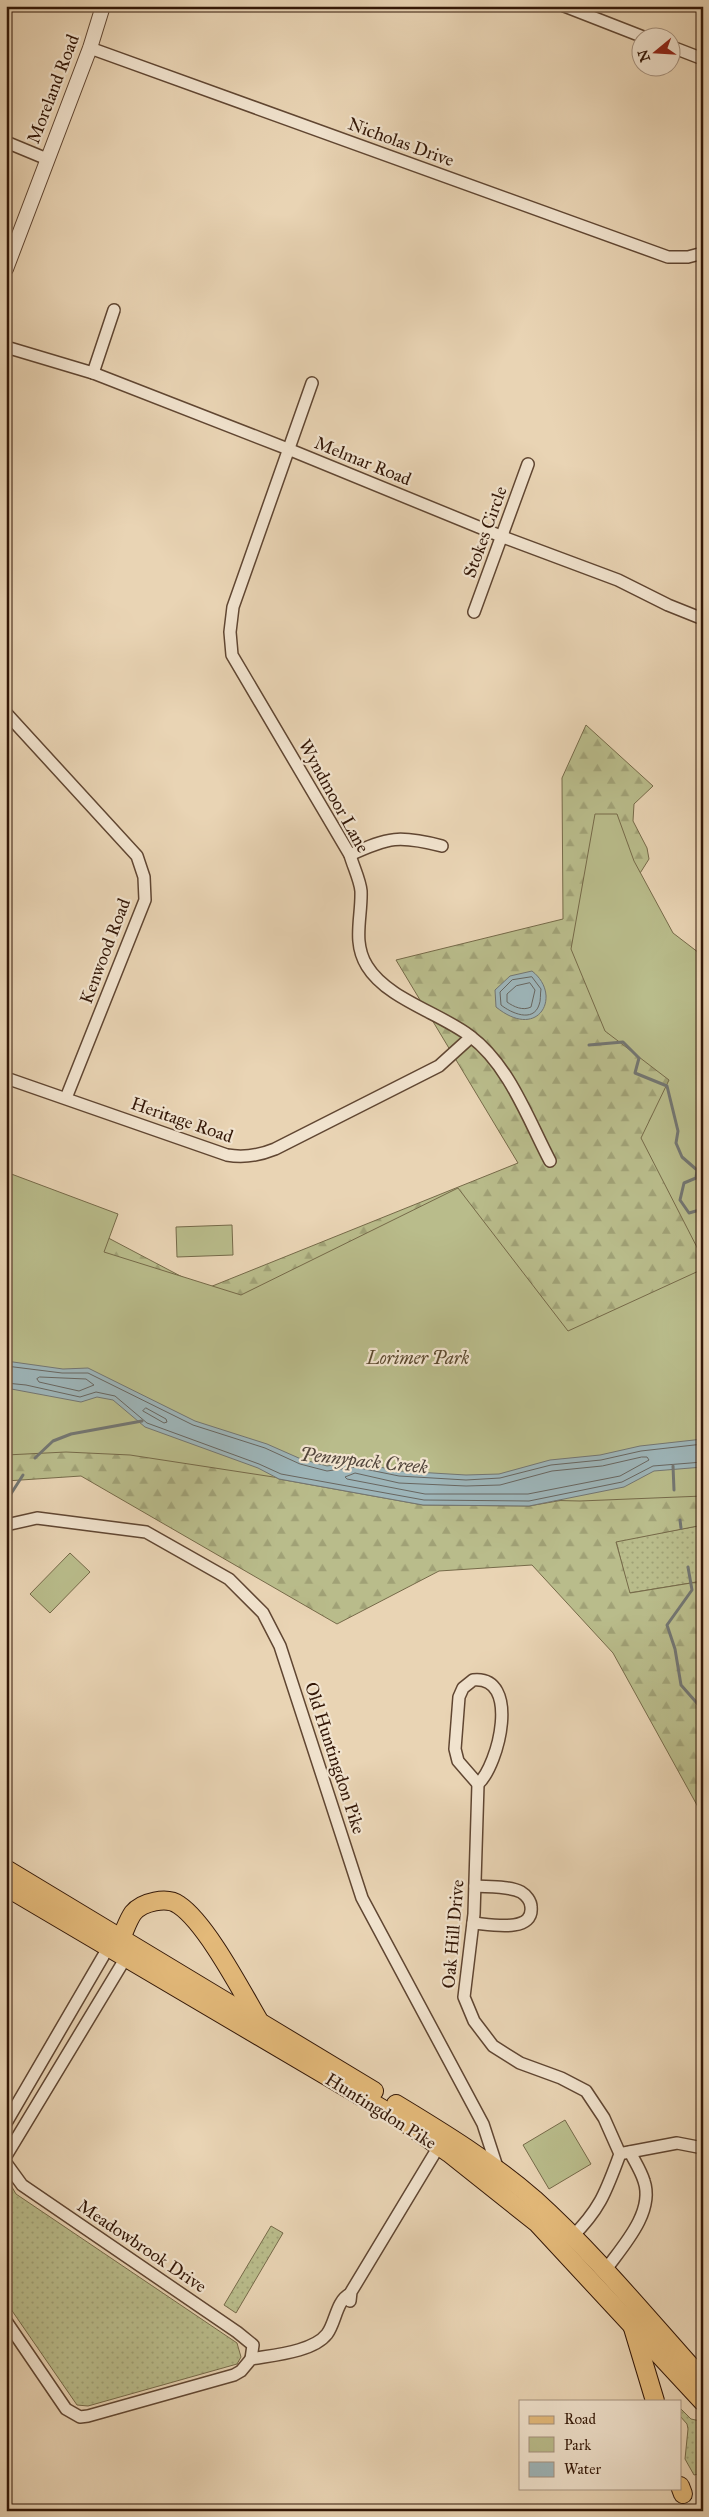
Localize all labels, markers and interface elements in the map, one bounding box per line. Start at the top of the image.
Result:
north arrow [632,28,682,78]
street label: Moreland Road [22,31,84,147]
text: N [634,47,654,64]
street label: Nicholas Drive [345,113,457,171]
street label: Melmar Road [311,432,415,490]
street label: Stokes Circle [458,483,512,581]
street label: Wyndmoor Lane [294,735,374,857]
street label: Kenwood Road [75,895,135,1007]
street label: Heritage Road [128,1092,236,1149]
park label: Lorimer Park [366,1347,469,1369]
water label: Pennypack Creek [299,1442,430,1480]
street label: Old Huntingdon Pike [299,1679,370,1837]
street label: Oak Hill Drive [437,1879,469,1989]
street label: Huntingdon Pike [321,2068,441,2155]
street label: Meadowbrook Drive [73,2195,211,2297]
legend [519,2400,682,2490]
text: Road [564,2410,596,2428]
text: Park [564,2436,591,2454]
text: Water [564,2460,601,2478]

